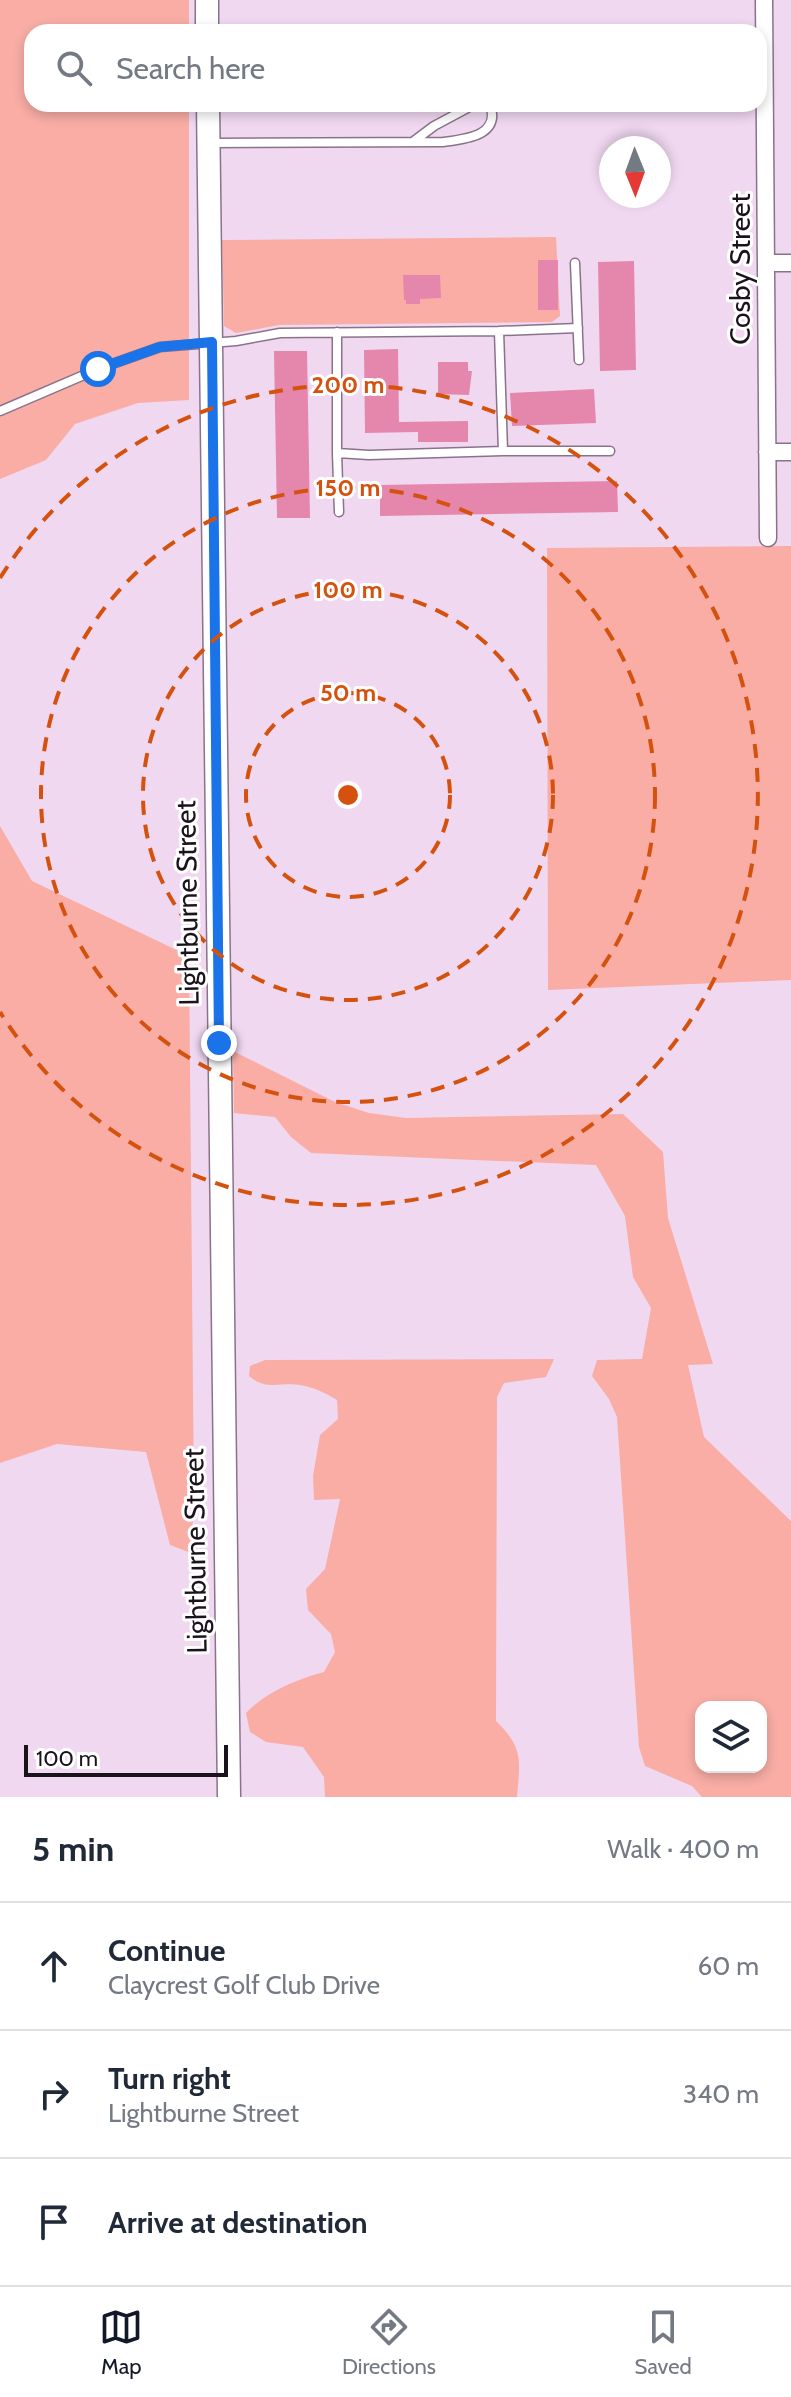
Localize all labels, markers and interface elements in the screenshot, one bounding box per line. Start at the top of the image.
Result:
search box [24,24,767,112]
icon: search [52,46,96,90]
text: Search here [116,50,265,87]
north arrow [599,136,671,208]
street label: Cosby Street [723,193,757,345]
route start [80,351,116,387]
text: 200 m [312,370,384,399]
text: 150 m [316,473,380,502]
text: 100 m [313,575,383,604]
text: 50 m [320,678,376,707]
centre of rings [334,781,362,809]
street label: Lightburne Street [168,800,206,1006]
route end [201,1025,237,1061]
street label: Lightburne Street [176,1448,214,1654]
map controls [695,1701,767,1773]
button: layers [695,1701,767,1773]
scale bar [24,1741,228,1777]
text: 100 m [36,1745,98,1772]
text: 5 min [32,1828,114,1870]
text: Walk · 400 m [607,1833,759,1865]
text: Continue [108,1932,225,1969]
icon: ahead [32,1944,76,1988]
text: 60 m [697,1950,759,1982]
text: Claycrest Golf Club Drive [108,1969,380,2001]
text: Turn right [108,2060,231,2097]
icon: right [32,2072,76,2116]
text: 340 m [683,2078,759,2110]
text: Lightburne Street [108,2097,299,2129]
icon: arrive [32,2200,76,2244]
text: Arrive at destination [108,2204,368,2241]
tab: Map [99,2305,143,2380]
tab: Directions [342,2305,436,2380]
tab: Saved [635,2305,692,2380]

